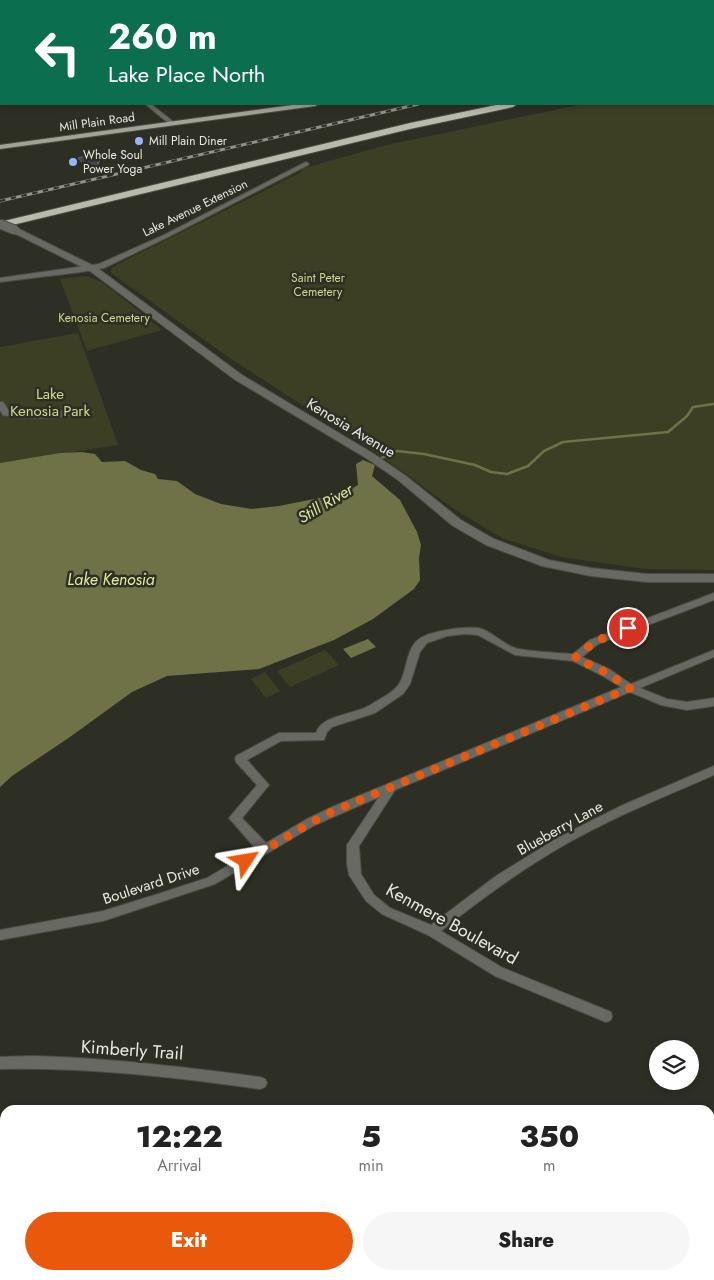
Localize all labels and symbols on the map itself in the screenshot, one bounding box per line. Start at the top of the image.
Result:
street label: Mill Plain Road [58,108,136,136]
place label: Mill Plain Diner [149,132,228,150]
marker: Mill Plain Diner [133,135,145,147]
place label: Whole Soul Power Yoga [83,146,142,178]
marker: Whole Soul Power Yoga [67,156,79,168]
street label: Lake Avenue Extension [139,175,251,241]
park label: Saint Peter Cemetery [291,269,346,301]
park label: Kenosia Cemetery [58,309,150,327]
park label: Lake Kenosia Park [10,383,90,422]
street label: Kenosia Avenue [302,393,400,463]
water label: Still River [293,477,359,529]
water label: Lake Kenosia [67,568,155,591]
pin [607,607,649,649]
street label: Blueberry Lane [513,795,607,861]
position arrow [219,834,271,886]
street label: Boulevard Drive [100,858,203,910]
street label: Kenmere Boulevard [381,877,523,971]
street label: Kimberly Trail [80,1033,184,1067]

